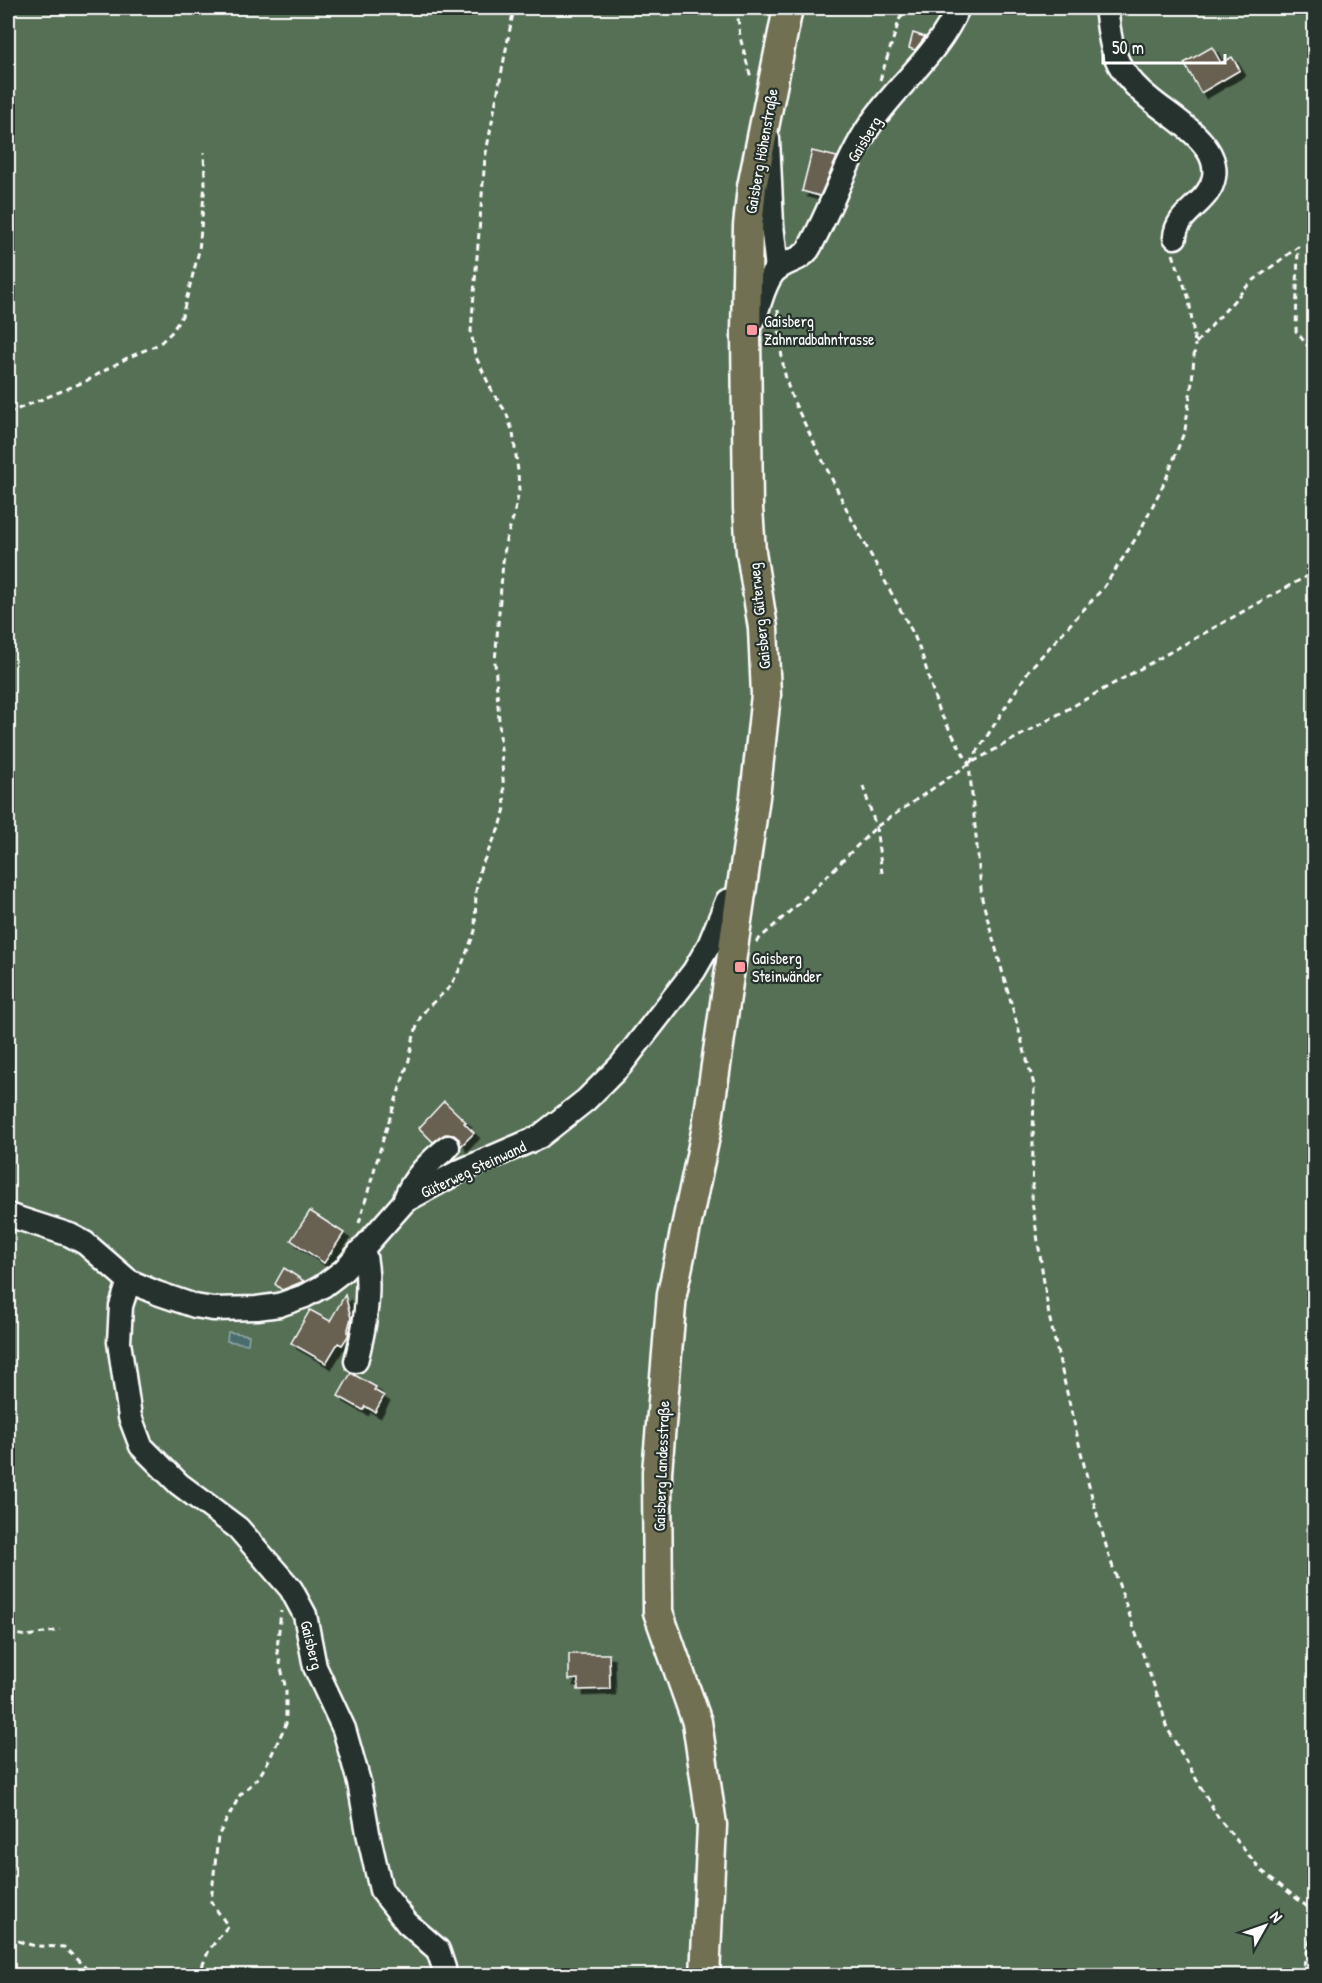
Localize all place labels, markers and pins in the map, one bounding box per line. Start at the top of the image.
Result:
place label: Gaisberg Zahnradbahntrasse [764,310,875,350]
marker: Gaisberg Zahnradbahntrasse [745,323,759,337]
place label: Gaisberg Steinwänder [752,947,822,987]
marker: Gaisberg Steinwänder [733,960,747,974]

